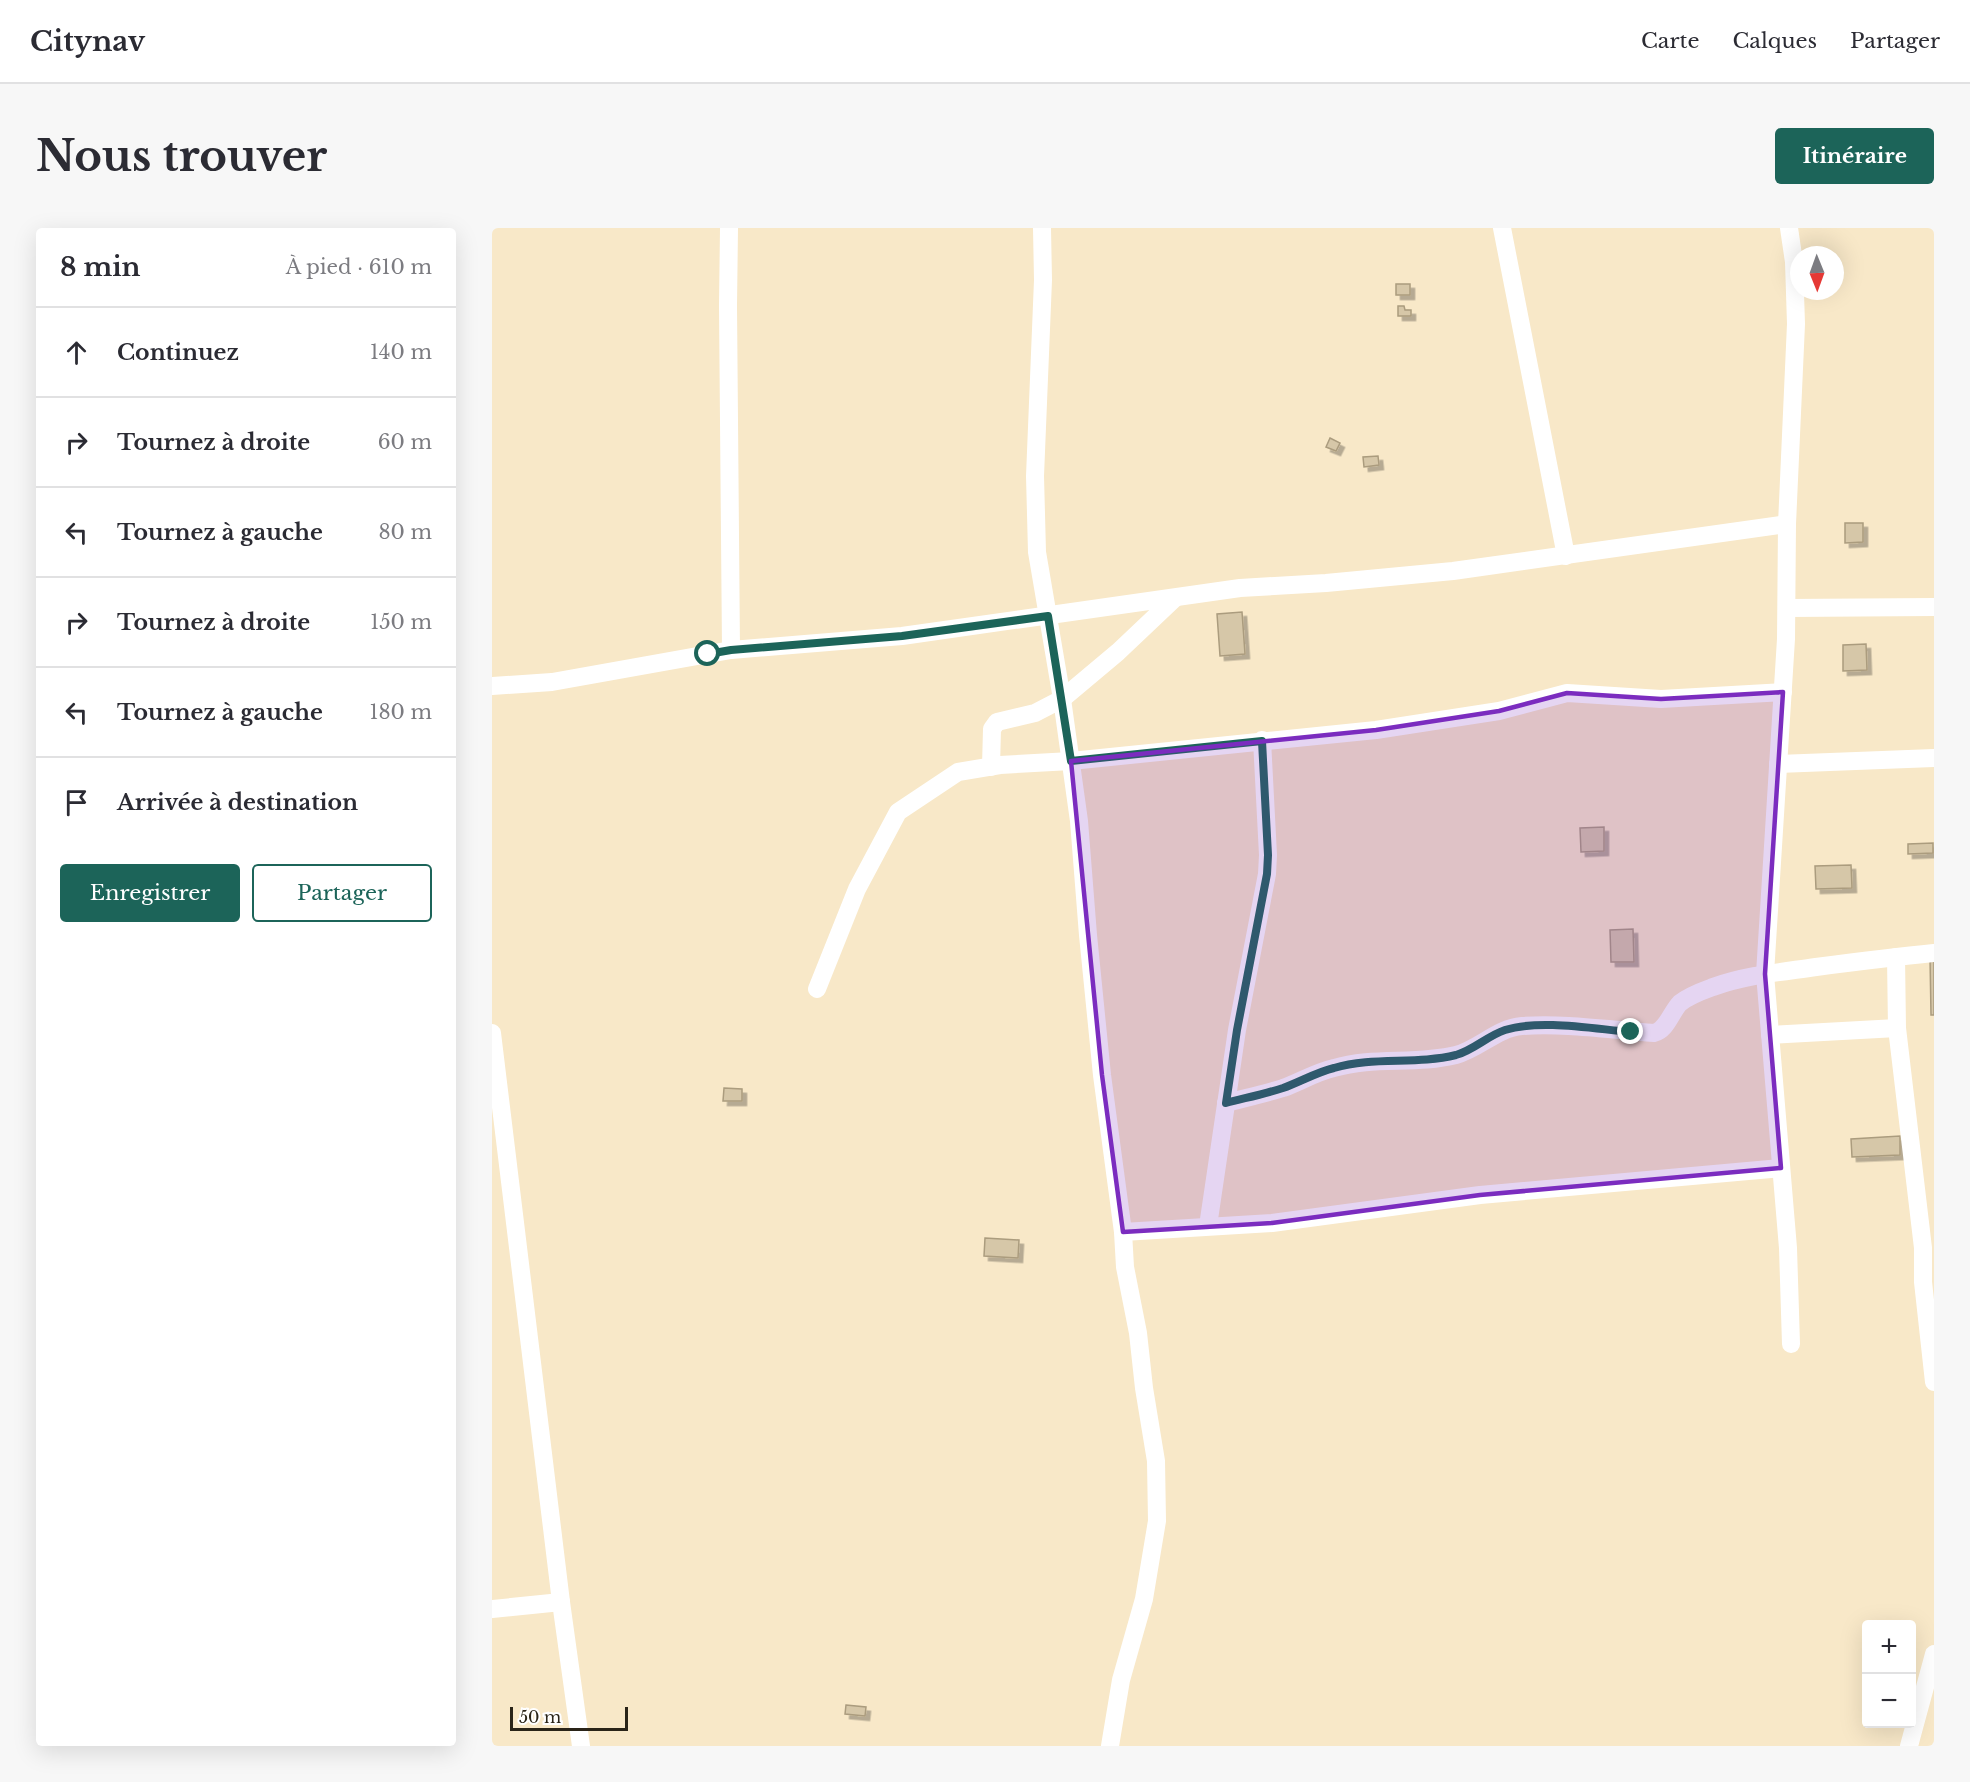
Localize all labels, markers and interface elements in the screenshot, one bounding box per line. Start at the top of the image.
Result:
text: Citynav [30,24,145,59]
text: Carte [1641,28,1699,54]
text: Calques [1732,28,1817,54]
text: Partager [1850,28,1940,54]
button: Itinéraire [1775,128,1934,184]
text: Nous trouver [36,130,327,182]
north arrow [1790,246,1844,300]
text: 8 min [60,251,140,283]
text: À pied · 610 m [286,255,432,279]
icon: ahead [60,336,93,369]
text: Continuez [117,339,239,366]
text: 140 m [370,340,432,364]
icon: right [60,426,93,459]
text: Tournez à droite [117,429,310,456]
text: 60 m [378,430,432,454]
icon: left [60,516,93,549]
text: Tournez à gauche [117,519,323,546]
text: 80 m [378,520,432,544]
icon: right [60,606,93,639]
text: Tournez à droite [117,609,310,636]
text: 150 m [370,610,432,634]
route start [694,640,720,666]
icon: left [60,696,93,729]
text: Tournez à gauche [117,699,323,726]
text: 180 m [369,700,432,724]
icon: arrive [60,786,93,819]
text: Arrivée à destination [117,789,358,816]
button: Enregistrer [60,864,240,922]
button: Partager [252,864,432,922]
route end [1617,1018,1643,1044]
map controls [1862,1620,1916,1728]
button: + [1862,1620,1916,1674]
button: − [1862,1674,1916,1728]
scale bar [510,1704,628,1732]
text: 50 m [519,1707,561,1727]

